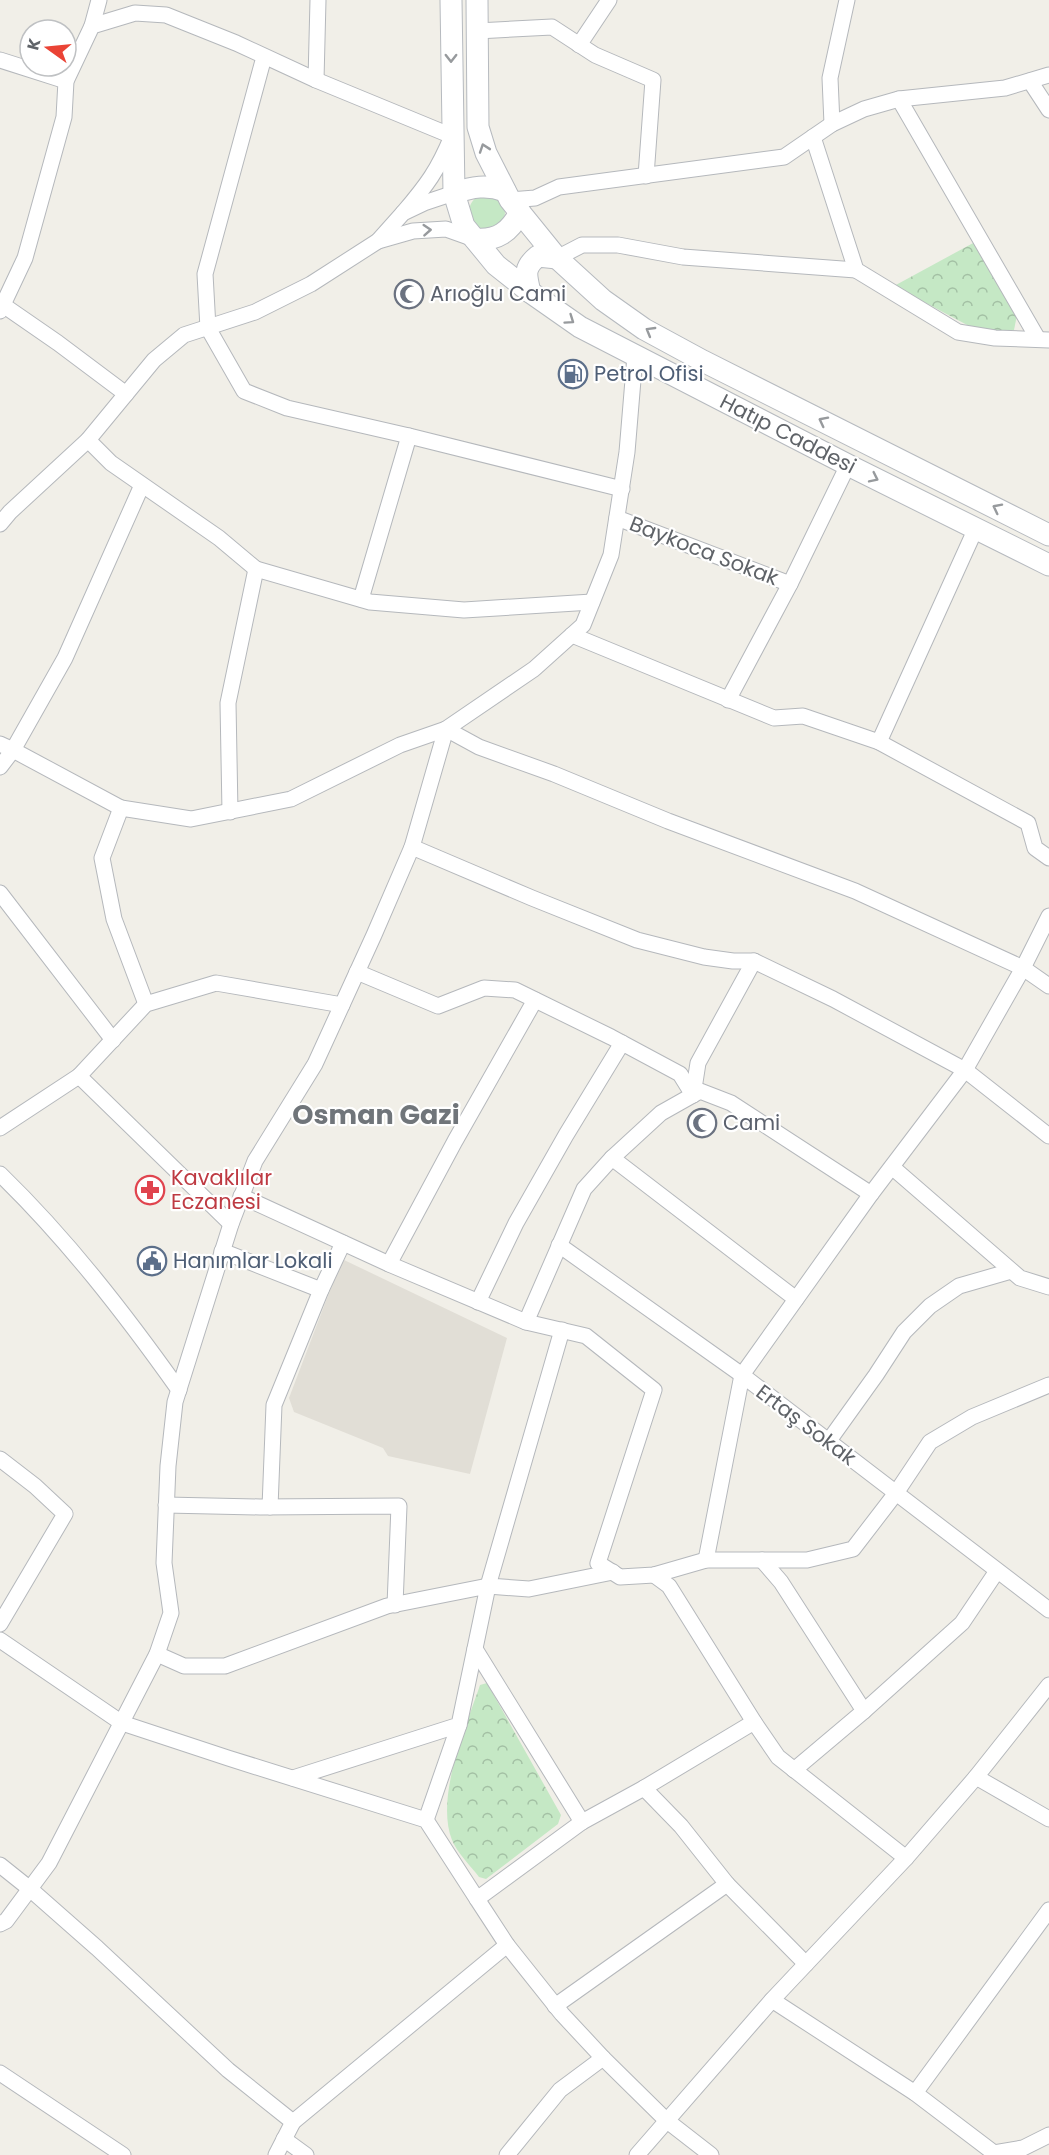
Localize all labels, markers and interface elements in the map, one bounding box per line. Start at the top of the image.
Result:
north arrow [18,18,78,78]
text: K [21,36,47,53]
one-way arrow [445,54,457,63]
one-way arrow [479,143,492,154]
one-way arrow [422,224,431,237]
mosque icon: Arıoğlu Cami [393,278,425,310]
place label: Arıoğlu Cami [430,279,566,308]
one-way arrow [564,313,575,324]
one-way arrow [645,327,656,338]
fuel station icon: Petrol Ofisi [557,358,589,390]
place label: Petrol Ofisi [594,359,704,388]
street label: Hatıp Caddesi [715,387,861,480]
one-way arrow [818,416,829,428]
one-way arrow [867,470,878,482]
one-way arrow [993,504,1003,515]
street label: Baykoca Sokak [626,509,783,592]
district label: Osman Gazi [292,1096,460,1133]
mosque icon: Cami [686,1107,718,1139]
place label: Cami [723,1108,780,1137]
place label: Kavaklılar Eczanesi [171,1163,272,1216]
pharmacy icon: Kavaklılar Eczanesi [134,1174,166,1206]
public building icon: Hanımlar Lokali [136,1245,168,1277]
place label: Hanımlar Lokali [173,1246,333,1275]
street label: Ertaş Sokak [750,1377,863,1472]

